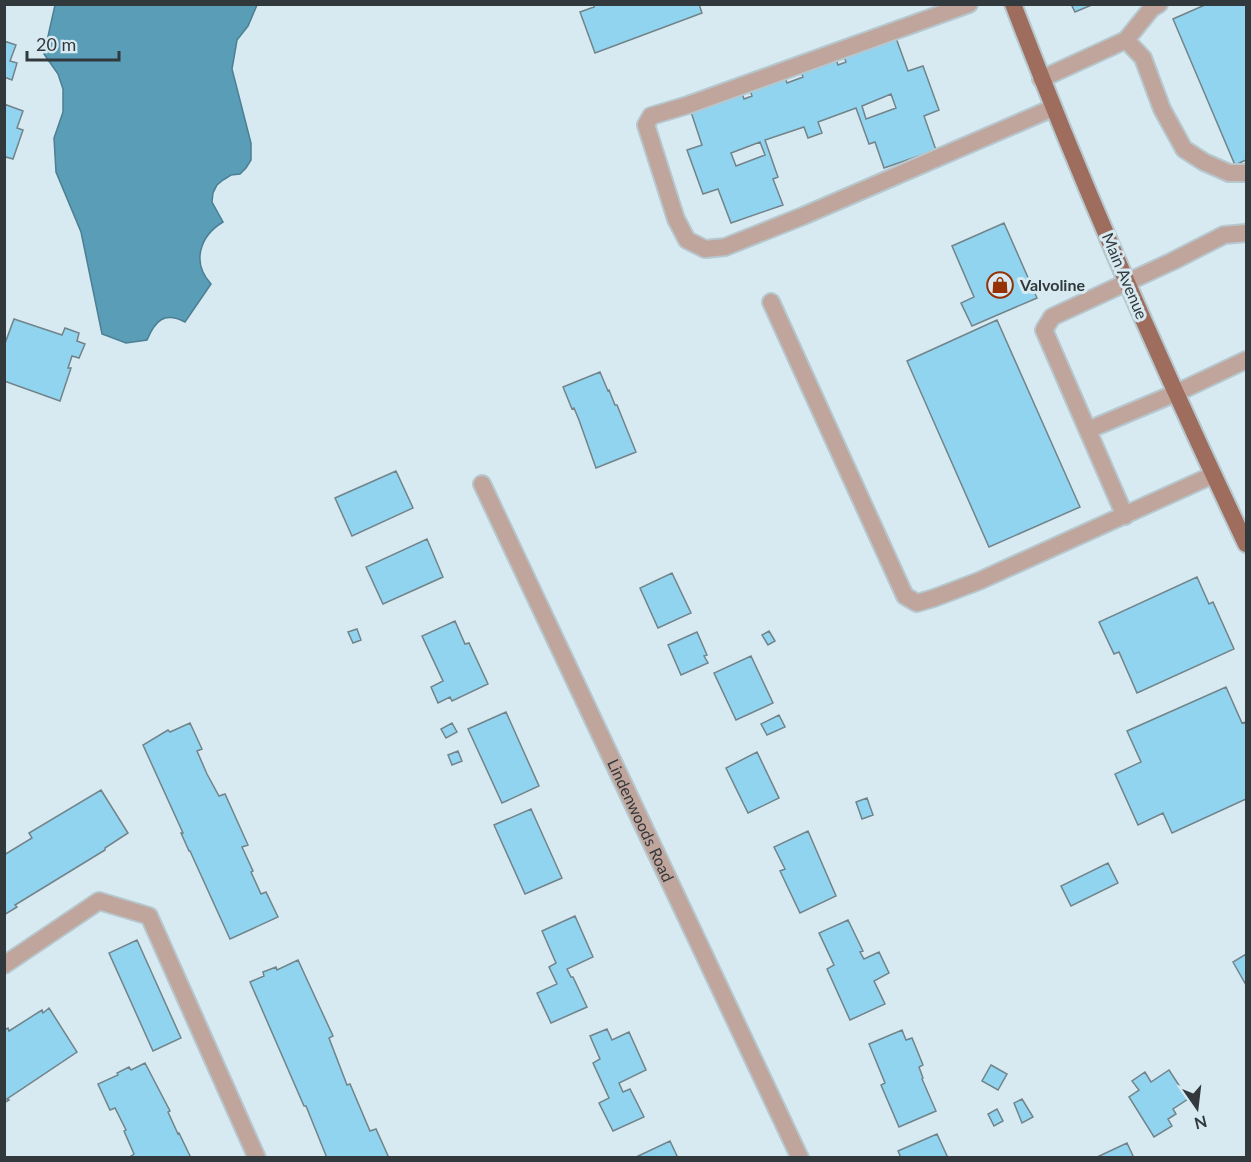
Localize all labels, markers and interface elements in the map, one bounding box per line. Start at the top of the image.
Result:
scale bar [27,24,118,62]
text: 20 m [36,33,76,55]
street label: Main Avenue [1099,230,1152,322]
shop icon: Valvoline [985,270,1015,300]
place label: Valvoline [1019,275,1085,294]
street label: Lindenwoods Road [604,756,678,885]
north arrow [1167,1078,1227,1138]
text: N [1192,1112,1209,1134]

